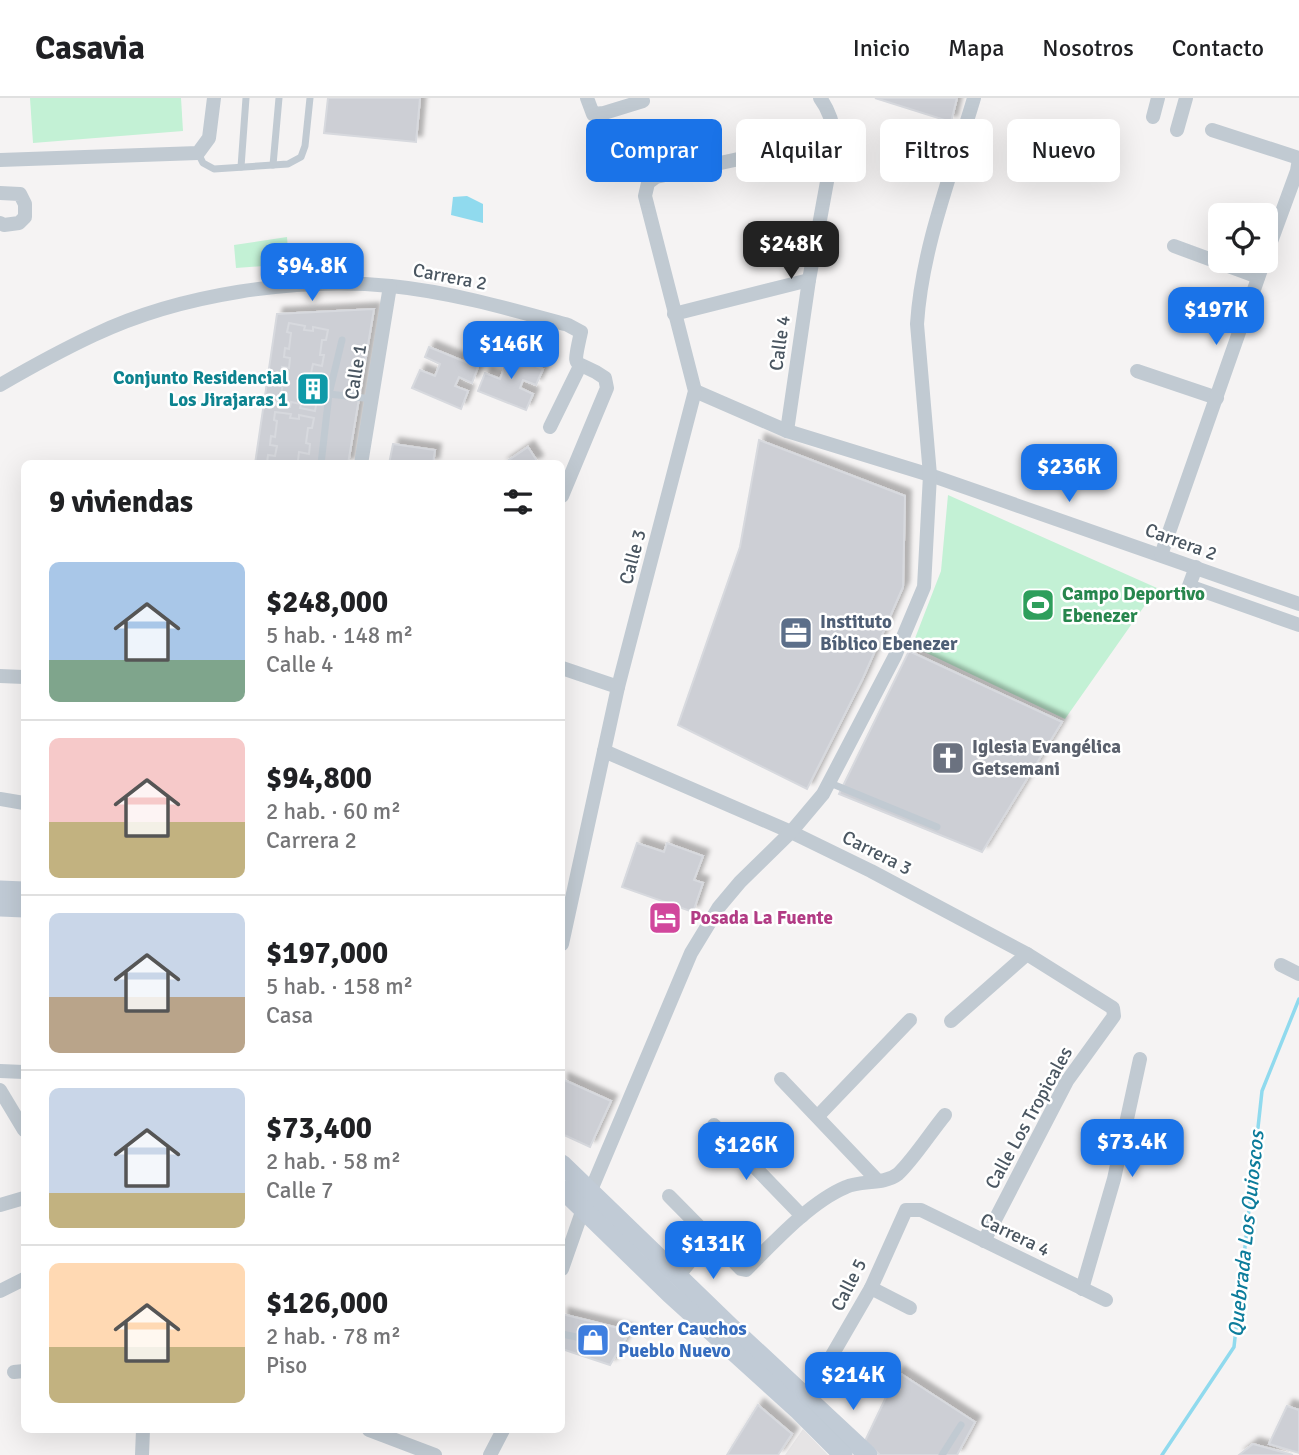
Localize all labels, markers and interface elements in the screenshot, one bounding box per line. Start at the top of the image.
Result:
text: Casavia [35,28,145,69]
text: Inicio [853,33,910,63]
text: Mapa [948,33,1004,63]
text: Nosotros [1042,33,1134,63]
text: Contacto [1172,33,1264,63]
chip: Comprar [586,119,722,182]
chip: Alquilar [736,119,866,182]
chip: Filtros [880,119,993,182]
chip: Nuevo [1007,119,1120,182]
map controls [1208,203,1278,273]
button: locate [1208,203,1278,273]
pin: $248K [742,222,840,281]
text: $248K [759,229,823,258]
pin: $94.8K [255,244,369,303]
text: $94.8K [277,251,347,280]
street label: Carrera 2 [411,258,489,296]
pin: $197K [1167,288,1265,347]
text: $197K [1184,295,1248,324]
street label: Calle 4 [764,314,796,372]
pin: $146K [462,322,560,381]
text: $146K [479,329,543,358]
street label: Calle 1 [340,343,372,401]
place label: Conjunto Residencial Los Jirajaras 1 [113,366,288,412]
building icon: Conjunto Residencial Los Jirajaras 1 [294,370,332,408]
pin: $236K [1020,444,1118,504]
text: $236K [1037,452,1101,481]
icon: filters [499,483,537,521]
text: 9 viviendas [49,484,193,521]
street label: Carrera 2 [1142,518,1220,566]
street label: Calle 3 [614,527,652,587]
place label: Campo Deportivo Ebenezer [1062,582,1205,628]
text: $248,000 [266,584,388,621]
sports icon: Campo Deportivo Ebenezer [1019,586,1057,624]
icon: home [105,590,189,674]
place label: Instituto Bíblico Ebenezer [820,610,958,656]
office icon: Instituto Bíblico Ebenezer [777,614,815,652]
text: 5 hab. · 148 m² [266,621,413,650]
text: Calle 4 [266,650,333,679]
place label: Iglesia Evangélica Getsemani [972,735,1121,781]
church icon: Iglesia Evangélica Getsemani [929,739,967,777]
text: $94,800 [266,760,372,797]
icon: home [105,766,189,850]
text: 2 hab. · 60 m² [266,797,401,826]
street label: Carrera 3 [838,825,916,881]
text: Carrera 2 [266,826,357,855]
hotel icon: Posada La Fuente [646,899,684,937]
place label: Posada La Fuente [690,906,833,930]
text: $197,000 [266,935,388,972]
icon: home [105,941,189,1025]
text: 5 hab. · 158 m² [266,972,413,1001]
text: Casa [266,1001,313,1030]
street label: Calle Los Tropicales [980,1043,1078,1193]
text: $73,400 [266,1110,372,1147]
icon: home [105,1116,189,1200]
pin: $73.4K [1075,1119,1189,1179]
pin: $126K [697,1122,795,1182]
text: $73.4K [1097,1127,1167,1156]
water label: Quebrada Los Quioscos [1222,1128,1270,1338]
text: $126K [714,1130,778,1159]
text: 2 hab. · 58 m² [266,1147,401,1176]
text: Calle 7 [266,1176,333,1205]
street label: Carrera 4 [976,1208,1054,1262]
pin: $131K [664,1222,762,1281]
text: $131K [681,1229,745,1258]
street label: Calle 5 [826,1255,872,1315]
text: $126,000 [266,1285,388,1322]
icon: home [105,1291,189,1375]
place label: Center Cauchos Pueblo Nuevo [618,1317,747,1363]
shop icon: Center Cauchos Pueblo Nuevo [574,1321,612,1359]
text: 2 hab. · 78 m² [266,1322,401,1351]
text: Piso [266,1351,307,1380]
pin: $214K [804,1352,902,1412]
text: $214K [821,1360,885,1389]

